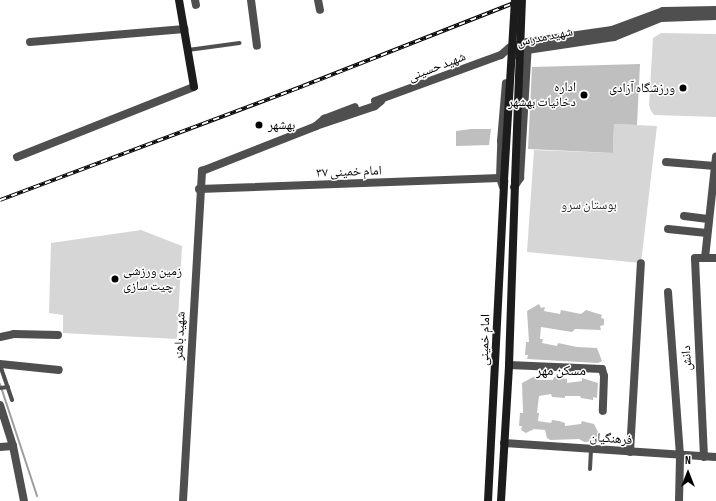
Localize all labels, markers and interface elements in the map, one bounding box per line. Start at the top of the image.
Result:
street label: شهید مدرس [516,24,574,50]
street label: شهید حسینی [406,49,468,85]
place label: اداره دخانیات بهشهر [508,80,576,111]
place label: ورزشگاه آزادی [609,80,675,96]
marker: ورزشگاه آزادی [678,83,688,93]
marker: اداره دخانیات بهشهر [579,90,589,100]
place label: بهشهر [268,117,295,133]
marker: بهشهر [253,119,265,131]
street label: امام خمینی ۳۷ [316,163,382,181]
park label: بوستان سرو [561,197,617,213]
place label: زمین ورزشی چیت سازی [123,264,182,295]
marker: زمین ورزشی چیت سازی [110,274,120,284]
street label: شهید باهنر [171,311,189,361]
street label: امام خمینی [476,314,494,366]
street label: دانش [679,345,695,371]
district label: مسکن مهر [536,363,586,379]
street label: فرهنگیان [589,430,633,448]
north arrow [668,453,708,493]
text: N [685,454,691,467]

